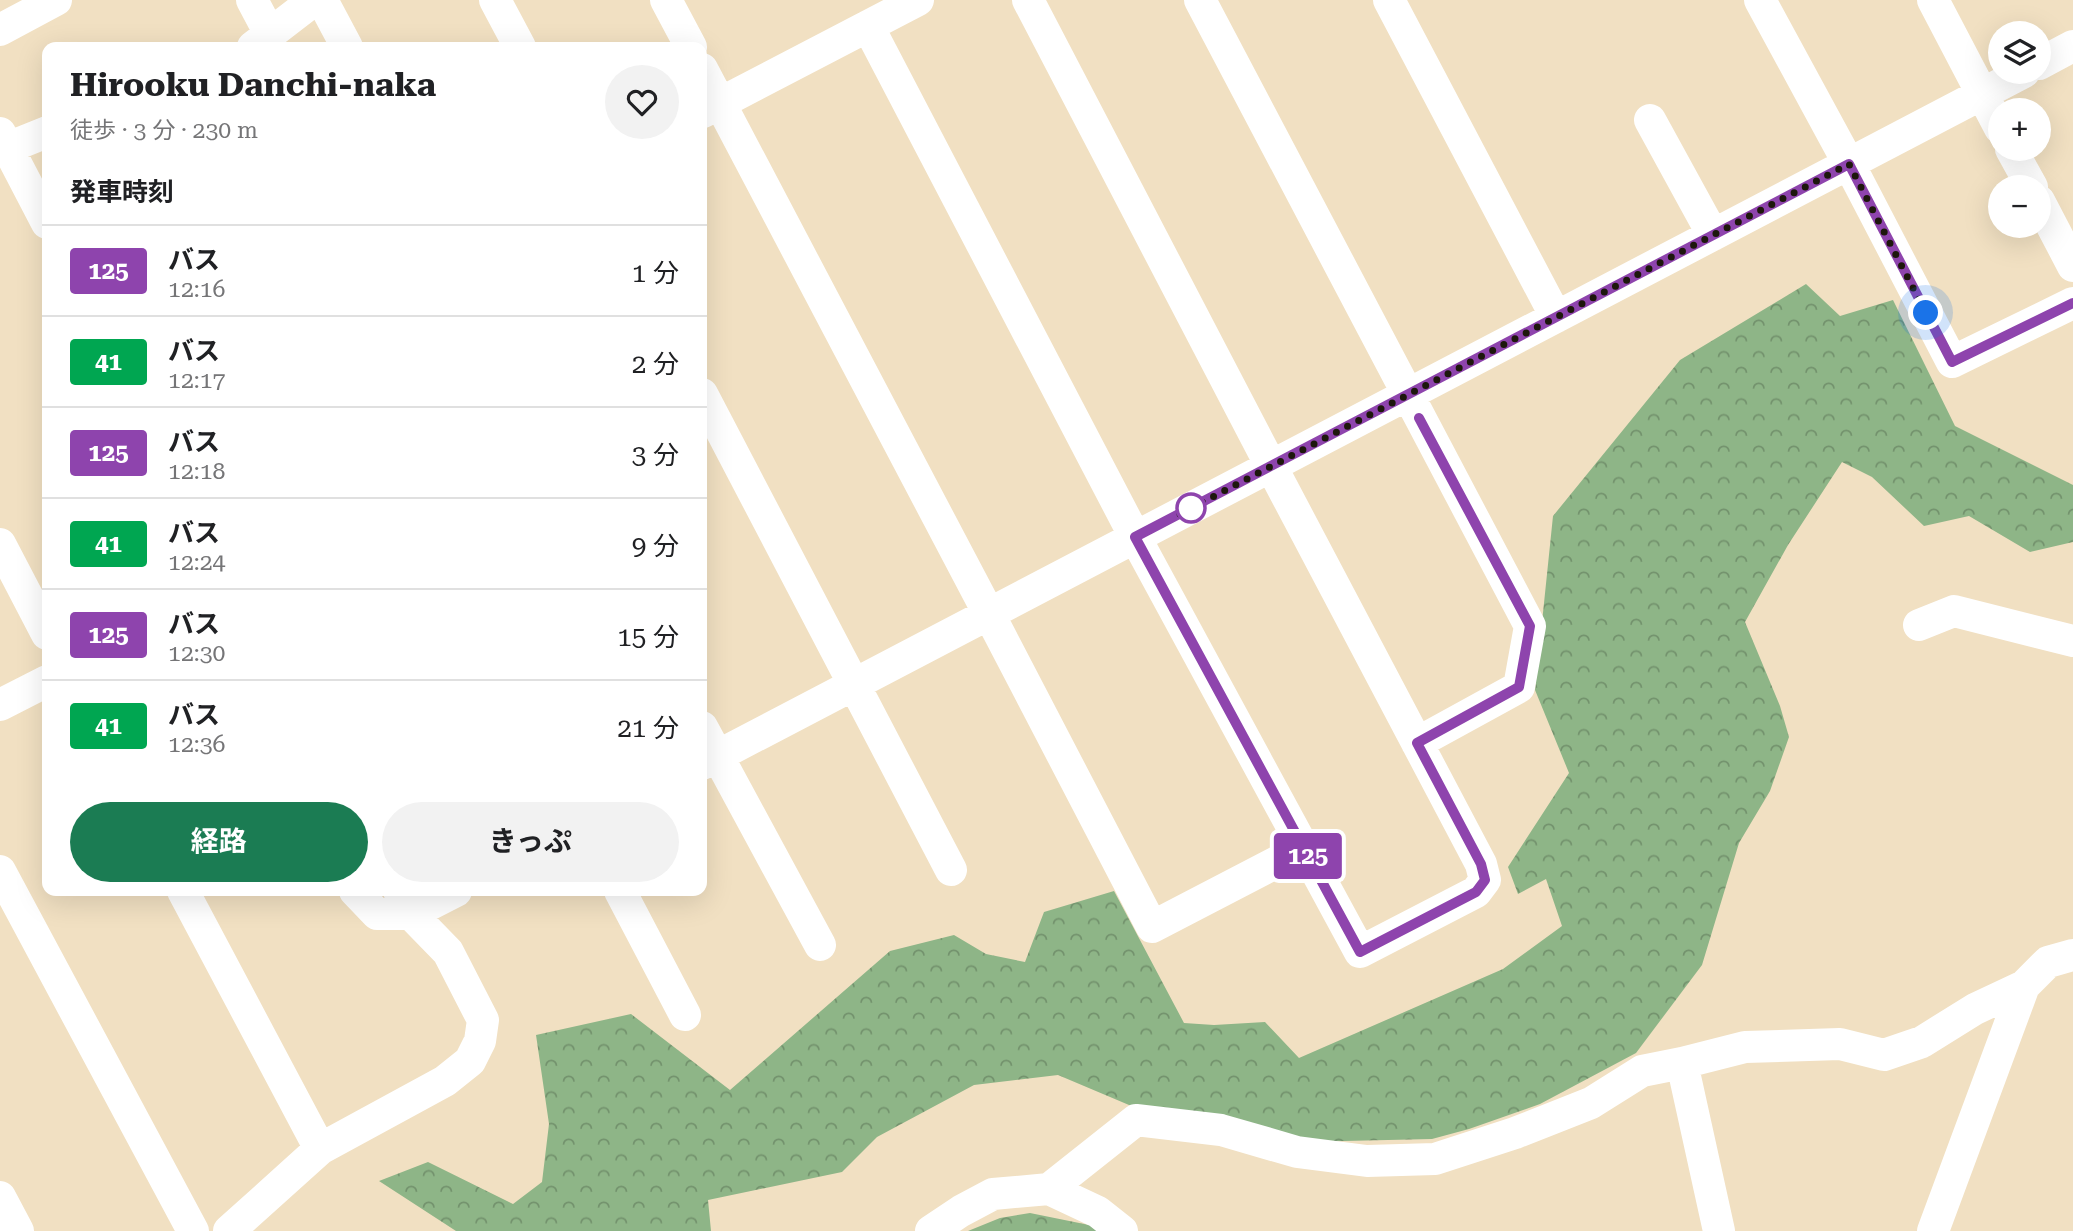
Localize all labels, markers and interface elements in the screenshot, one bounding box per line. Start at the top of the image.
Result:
map controls [1988,21,2051,238]
button: layers [1988,21,2051,84]
text: Hirooku Danchi-naka [70,65,436,104]
button: heart [605,65,679,139]
button: + [1988,98,2051,161]
text: 徒歩 · 3 分 · 230 m [70,117,258,144]
button: − [1988,175,2051,238]
text: 発車時刻 [70,177,174,207]
text: バス [168,245,220,275]
text: 125 [88,257,129,285]
text: 1 分 [632,258,679,288]
text: 12:16 [168,276,225,303]
your location [1908,295,1943,330]
text: バス [168,336,220,366]
text: 41 [95,348,122,376]
text: 2 分 [632,349,679,379]
text: 12:17 [168,367,225,394]
text: バス [168,427,220,457]
text: 125 [88,439,129,467]
text: 3 分 [632,440,679,470]
text: 12:18 [168,458,225,485]
unlabelled marker [1176,493,1206,523]
text: バス [168,518,220,548]
text: 41 [95,530,122,558]
text: 9 分 [632,531,679,561]
text: 12:24 [168,549,225,576]
text: バス [168,609,220,639]
text: 125 [88,621,129,649]
text: 15 分 [617,622,679,652]
text: 12:30 [168,640,225,667]
text: バス [168,700,220,730]
text: 41 [95,712,122,740]
text: 21 分 [617,713,679,743]
text: 12:36 [168,731,225,758]
button: 経路 [70,802,368,882]
button: きっぷ [382,802,679,882]
line badge: 125 [1268,833,1348,879]
text: 125 [1288,842,1328,870]

